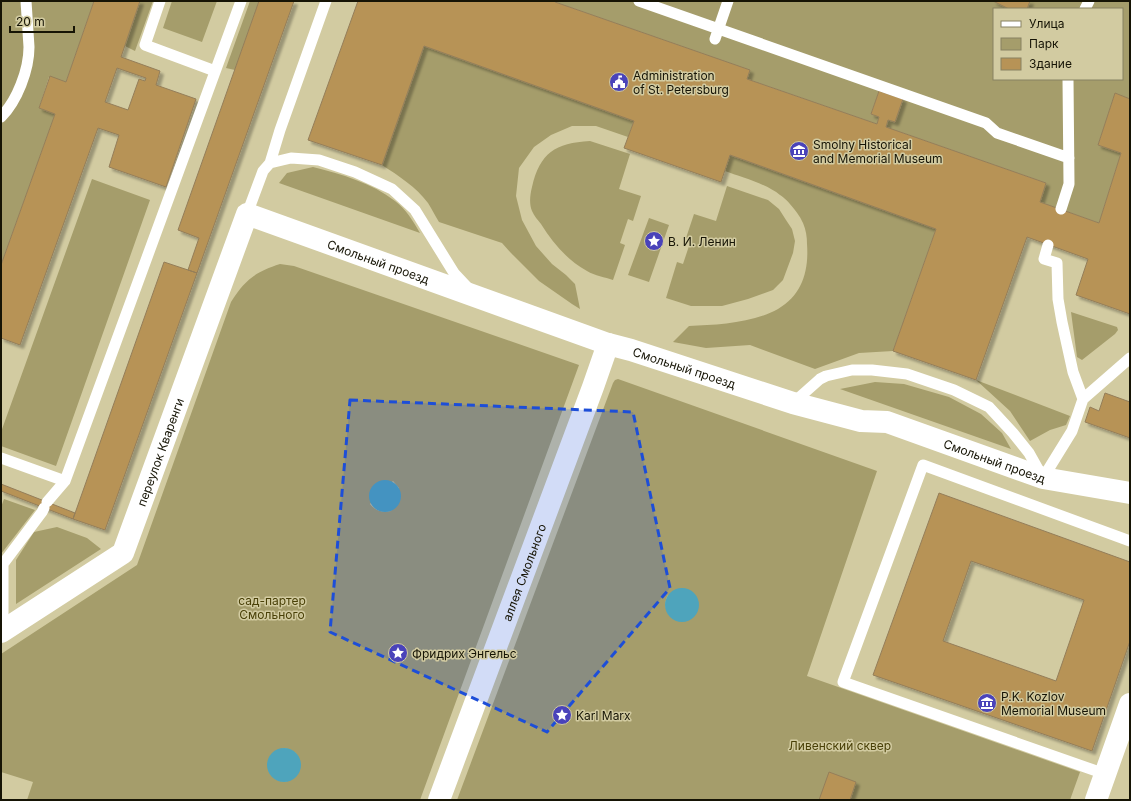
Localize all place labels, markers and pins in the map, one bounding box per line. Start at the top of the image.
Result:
place label: Administration of St. Petersburg [633,68,729,97]
public building icon: Administration of St. Petersburg [608,71,630,93]
place label: Smolny Historical and Memorial Museum [813,137,943,166]
museum icon: Smolny Historical and Memorial Museum [788,140,810,162]
place icon: В. И. Ленин [643,230,665,252]
place label: В. И. Ленин [668,234,736,249]
place icon: Фридрих Энгельс [387,642,409,664]
place label: Фридрих Энгельс [412,646,517,661]
place label: P.K. Kozlov Memorial Museum [1001,689,1106,718]
museum icon: P.K. Kozlov Memorial Museum [976,692,998,714]
place icon: Karl Marx [551,704,573,726]
place label: Karl Marx [576,708,631,723]

